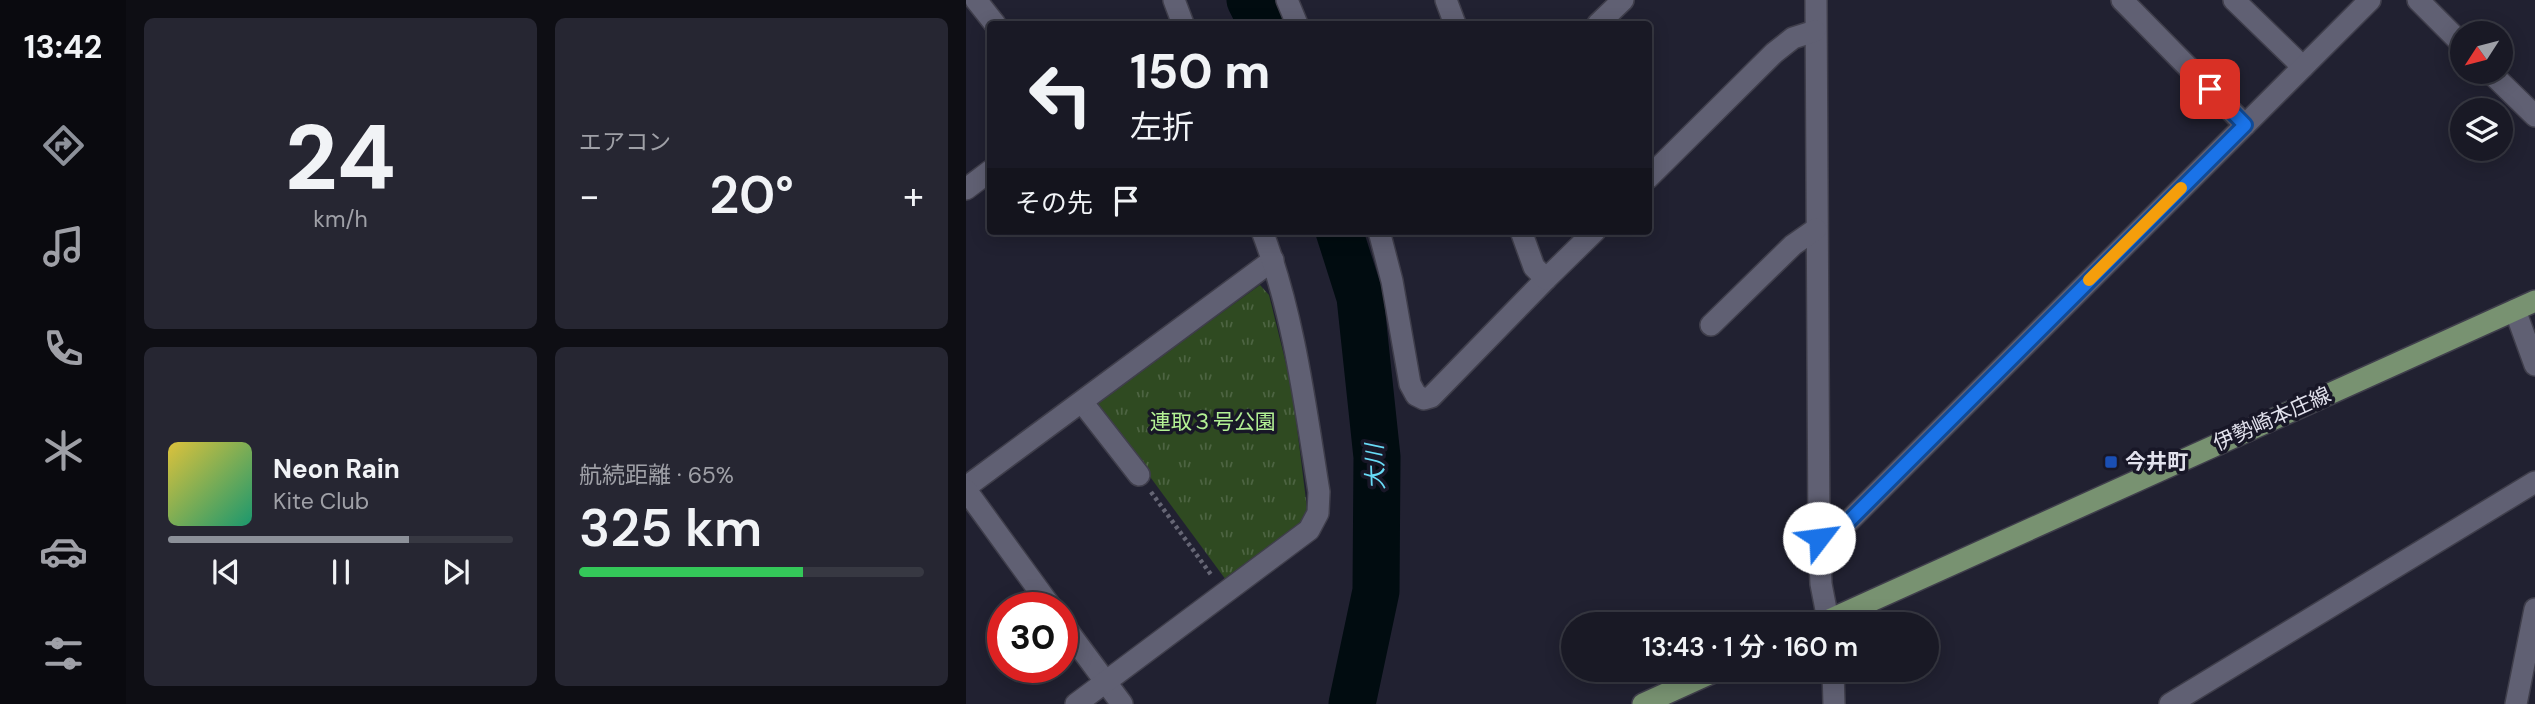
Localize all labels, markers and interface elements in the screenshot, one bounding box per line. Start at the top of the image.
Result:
north arrow [2450,21,2513,84]
map controls [2450,21,2513,161]
text: 13:42 [24,26,102,68]
text: 150 m [1130,39,1270,103]
icon: left [1015,49,1106,140]
pin [2180,59,2240,119]
icon: arrive [2191,70,2229,108]
button: layers [2450,98,2513,161]
text: 24 [285,99,396,217]
text: 左折 [1130,106,1194,148]
icon: directions [39,121,88,170]
text: エアコン [579,127,671,157]
text: 20° [709,161,794,229]
text: − [579,171,600,221]
text: + [903,171,924,221]
icon: arrive [1107,182,1145,220]
text: その先 [1015,186,1093,220]
text: km/h [313,204,368,234]
icon: music [39,222,88,271]
icon: phone [39,324,88,373]
street label: 伊勢崎本庄線 [2209,381,2335,457]
park label: 連取３号公園 [1150,408,1276,436]
icon: climate [39,426,88,475]
water label: 大川 [1359,440,1391,491]
place label: 今井町 [2125,448,2188,476]
text: Neon Rain [273,452,400,486]
marker: 今井町 [2103,454,2119,470]
text: 航続距離 · 65% [579,460,734,490]
text: Kite Club [273,486,369,516]
text: 325 km [579,494,762,562]
position arrow [1782,501,1856,575]
icon: car [39,527,88,576]
icon: previous [207,553,245,591]
icon: pause [322,553,360,591]
icon: next [437,553,475,591]
speed limit sign: 30 [987,592,1078,683]
icon: filters [39,629,88,678]
text: 13:43 · 1 分 · 160 m [1642,630,1858,664]

